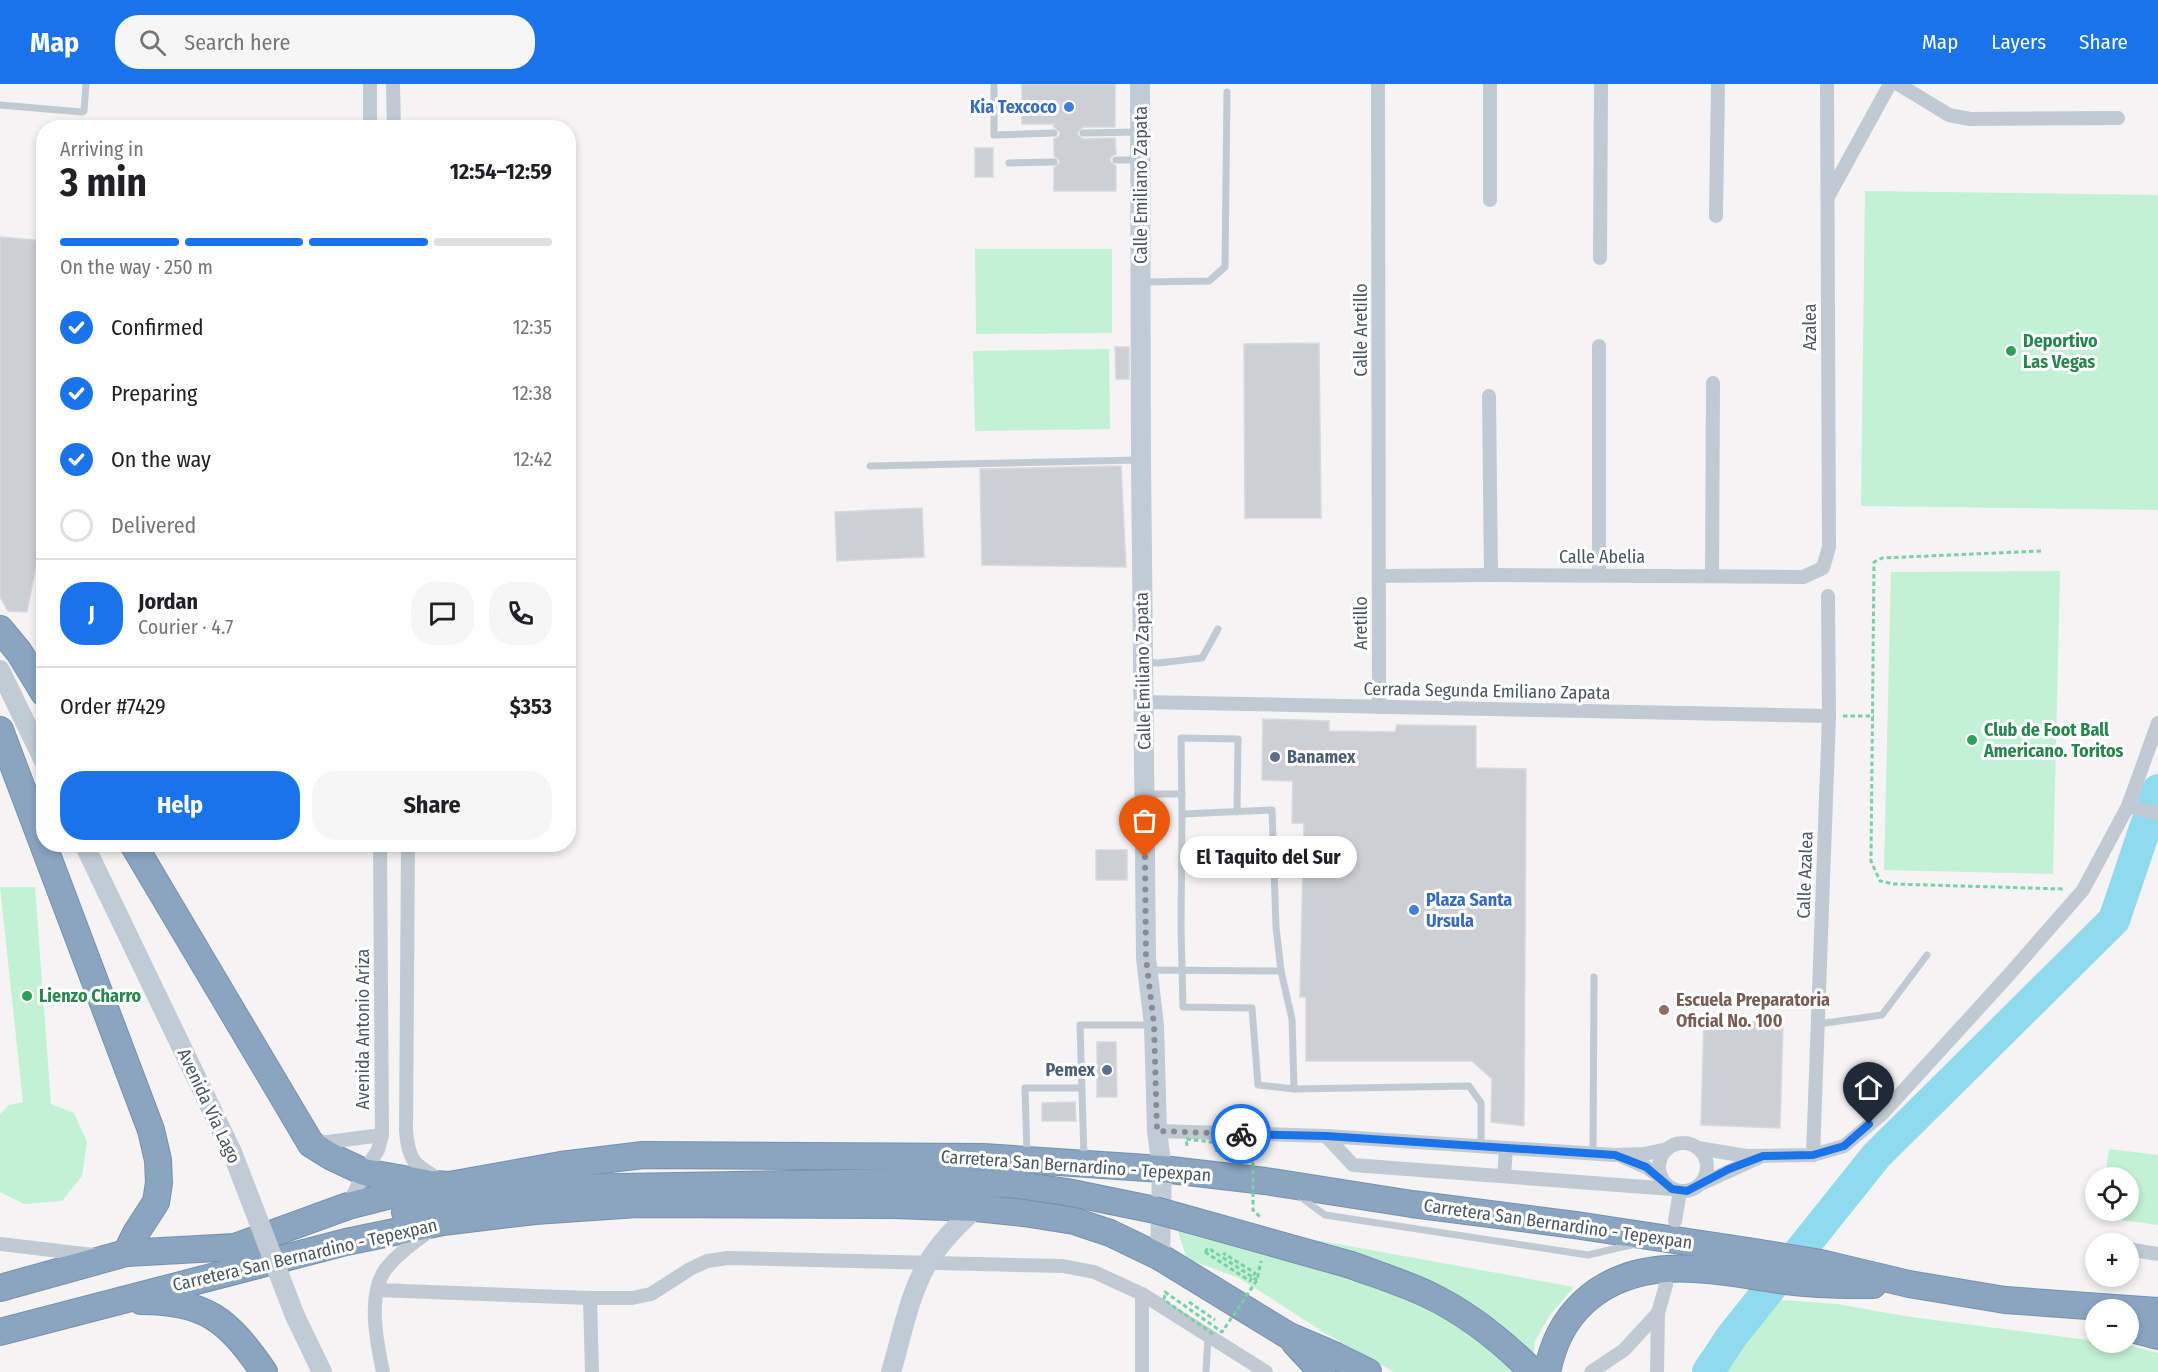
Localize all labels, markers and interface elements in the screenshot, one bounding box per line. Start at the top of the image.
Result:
search box [115,15,535,69]
text: Map [30,26,79,59]
icon: search [136,26,169,59]
text: Search here [184,29,290,56]
text: Map [1922,29,1958,55]
text: Layers [1991,29,2046,55]
text: Share [2079,29,2128,55]
place label: Kia Texcoco [970,96,1057,118]
marker: Kia Texcoco [1062,100,1076,114]
street label: Calle Emiliano Zapata [1130,106,1152,264]
text: Arriving in [60,137,144,161]
text: 12:54–12:59 [450,158,552,185]
text: 3 min [60,160,147,206]
text: On the way · 250 m [60,255,213,279]
street label: Calle Aretillo [1350,283,1372,377]
street label: Azalea [1799,303,1821,351]
icon: check [60,311,93,344]
text: Confirmed [111,314,204,341]
text: 12:35 [513,315,552,339]
place label: Deportivo Las Vegas [2023,330,2098,373]
marker: Deportivo Las Vegas [2004,344,2018,358]
icon: check [60,377,93,410]
text: Preparing [111,380,197,407]
text: 12:38 [512,381,552,405]
icon: check [60,443,93,476]
text: On the way [111,446,211,473]
text: 12:42 [513,447,552,471]
text: Delivered [111,512,196,539]
street label: Calle Abelia [1559,546,1645,568]
button: chat [411,582,474,645]
button: phone [489,582,552,645]
text: Jordan [138,588,198,615]
street label: Calle Emiliano Zapata [1131,592,1155,750]
street label: Aretillo [1350,596,1372,650]
text: J [88,600,95,627]
text: Courier · 4.7 [138,615,233,639]
street label: Cerrada Segunda Emiliano Zapata [1363,678,1611,704]
text: Order #7429 [60,693,166,720]
text: $353 [510,693,552,720]
place label: Club de Foot Ball Americano. Toritos [1983,719,2124,762]
marker: Club de Foot Ball Americano. Toritos [1965,733,1979,747]
place label: Banamex [1287,746,1356,768]
marker: Banamex [1268,750,1282,764]
button: Help [60,771,300,840]
button: Share [312,771,552,840]
pin [1119,795,1170,857]
icon: bag [1128,804,1161,837]
street label: Calle Azalea [1792,831,1818,919]
callout: El Taquito del Sur [1181,836,1358,878]
text: El Taquito del Sur [1196,845,1341,869]
place label: Plaza Santa Ursula [1426,889,1512,932]
marker: Plaza Santa Ursula [1407,903,1421,917]
street label: Avenida Antonio Ariza [352,948,374,1109]
place label: Lienzo Charro [39,985,142,1007]
marker: Lienzo Charro [20,989,34,1003]
place label: Escuela Preparatoria Oficial No. 100 [1676,989,1830,1032]
marker: Escuela Preparatoria Oficial No. 100 [1657,1003,1671,1017]
street label: Avenida Vía Lago [173,1045,245,1167]
place label: Pemex [1046,1059,1096,1081]
pin [1843,1062,1894,1124]
marker: Pemex [1100,1063,1114,1077]
icon: home [1852,1071,1885,1104]
courier [1211,1104,1271,1164]
icon: bike [1225,1118,1258,1151]
street label: Carretera San Bernardino - Tepexpan [940,1146,1212,1186]
map controls [2085,1167,2139,1353]
button: locate [2085,1167,2139,1221]
street label: Carretera San Bernardino - Tepexpan [1422,1194,1694,1254]
street label: Carretera San Bernardino - Tepexpan [171,1214,439,1296]
button: + [2085,1233,2139,1287]
button: − [2085,1299,2139,1353]

